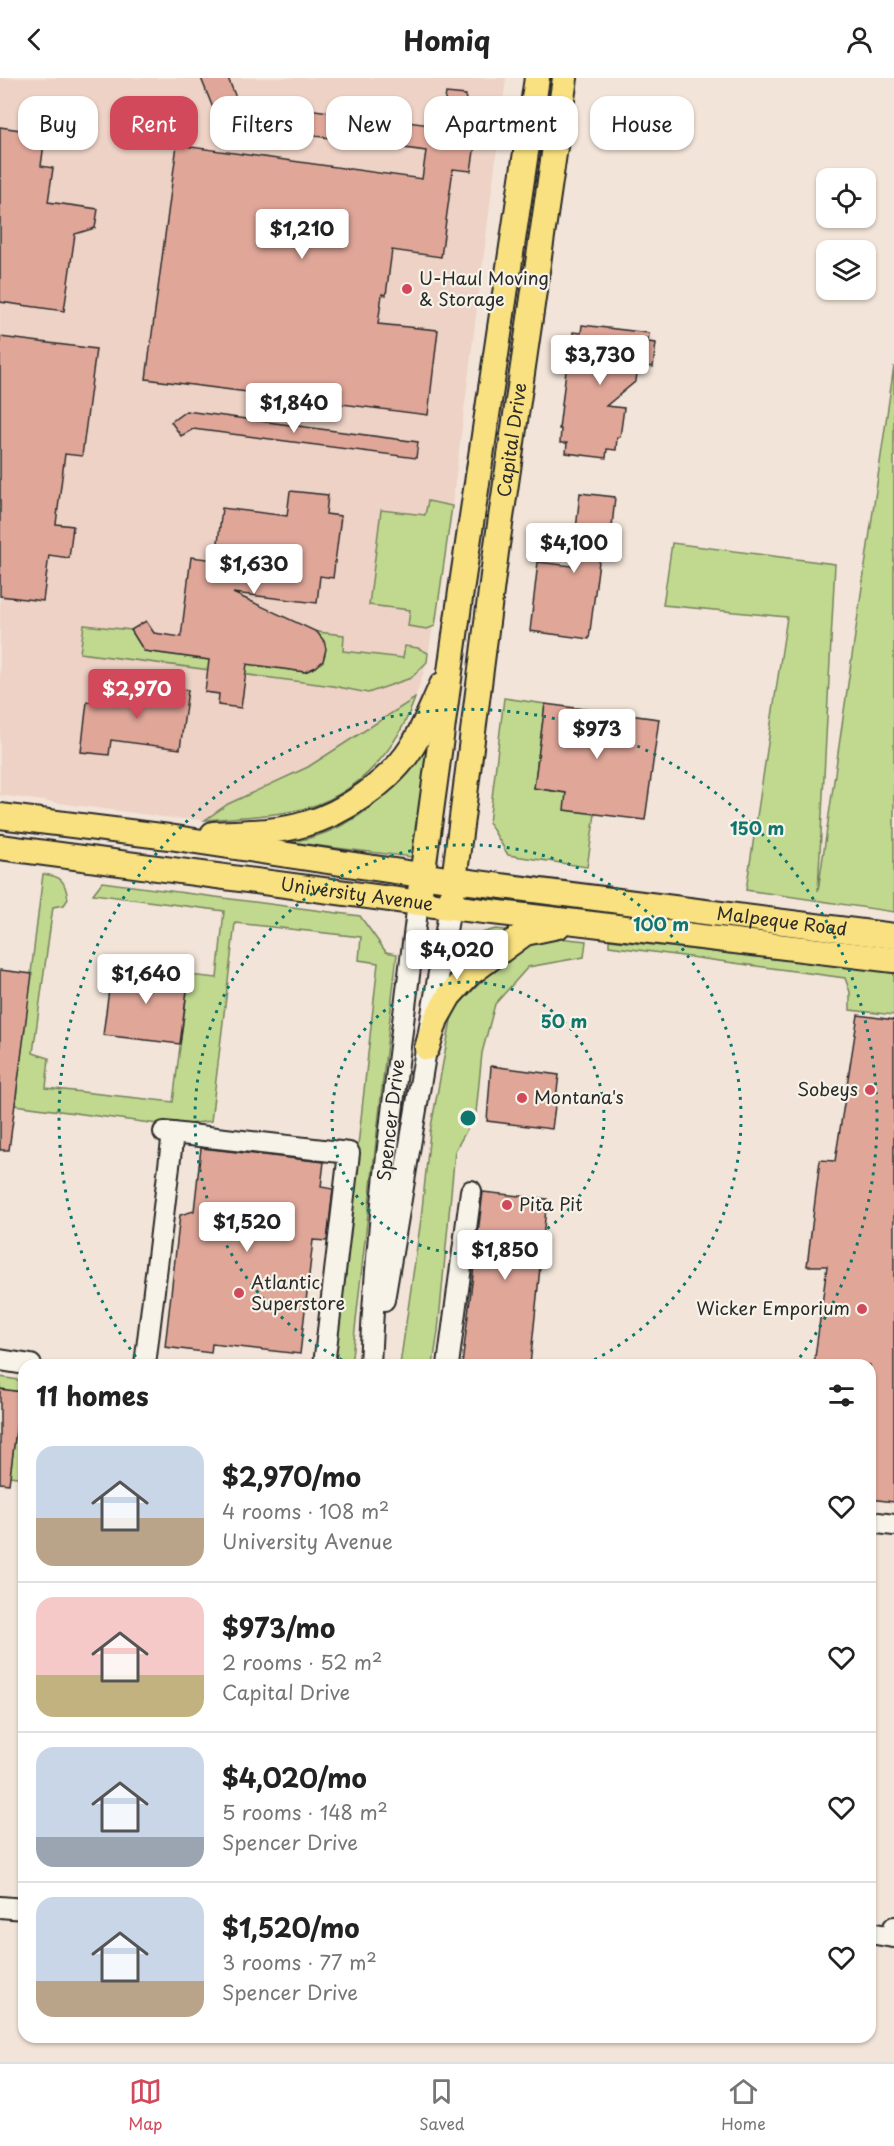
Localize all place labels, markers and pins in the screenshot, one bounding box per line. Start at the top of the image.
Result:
pin: $1,210 [253,209,351,260]
place label: U-Haul Moving & Storage [419,264,549,312]
marker: U-Haul Moving & Storage [400,282,414,296]
pin: $3,730 [551,335,649,386]
pin: $1,840 [245,383,343,434]
pin: $4,100 [525,523,623,574]
pin: $1,630 [205,544,303,595]
pin: $2,970 [88,669,186,720]
pin: $973 [561,709,633,760]
pin: $4,020 [408,930,506,981]
pin: $1,640 [97,954,195,1005]
place label: Sobeys [797,1075,858,1102]
place label: Montana's [534,1083,624,1110]
marker: Sobeys [863,1083,877,1097]
marker: Montana's [515,1091,529,1105]
centre of rings [458,1108,478,1128]
place label: Pita Pit [519,1190,583,1217]
marker: Pita Pit [500,1198,514,1212]
pin: $1,520 [198,1202,296,1253]
pin: $1,850 [456,1230,554,1281]
place label: Atlantic Superstore [251,1268,345,1316]
marker: Atlantic Superstore [232,1286,246,1300]
place label: Wicker Emporium [696,1294,850,1321]
marker: Wicker Emporium [855,1302,869,1316]

